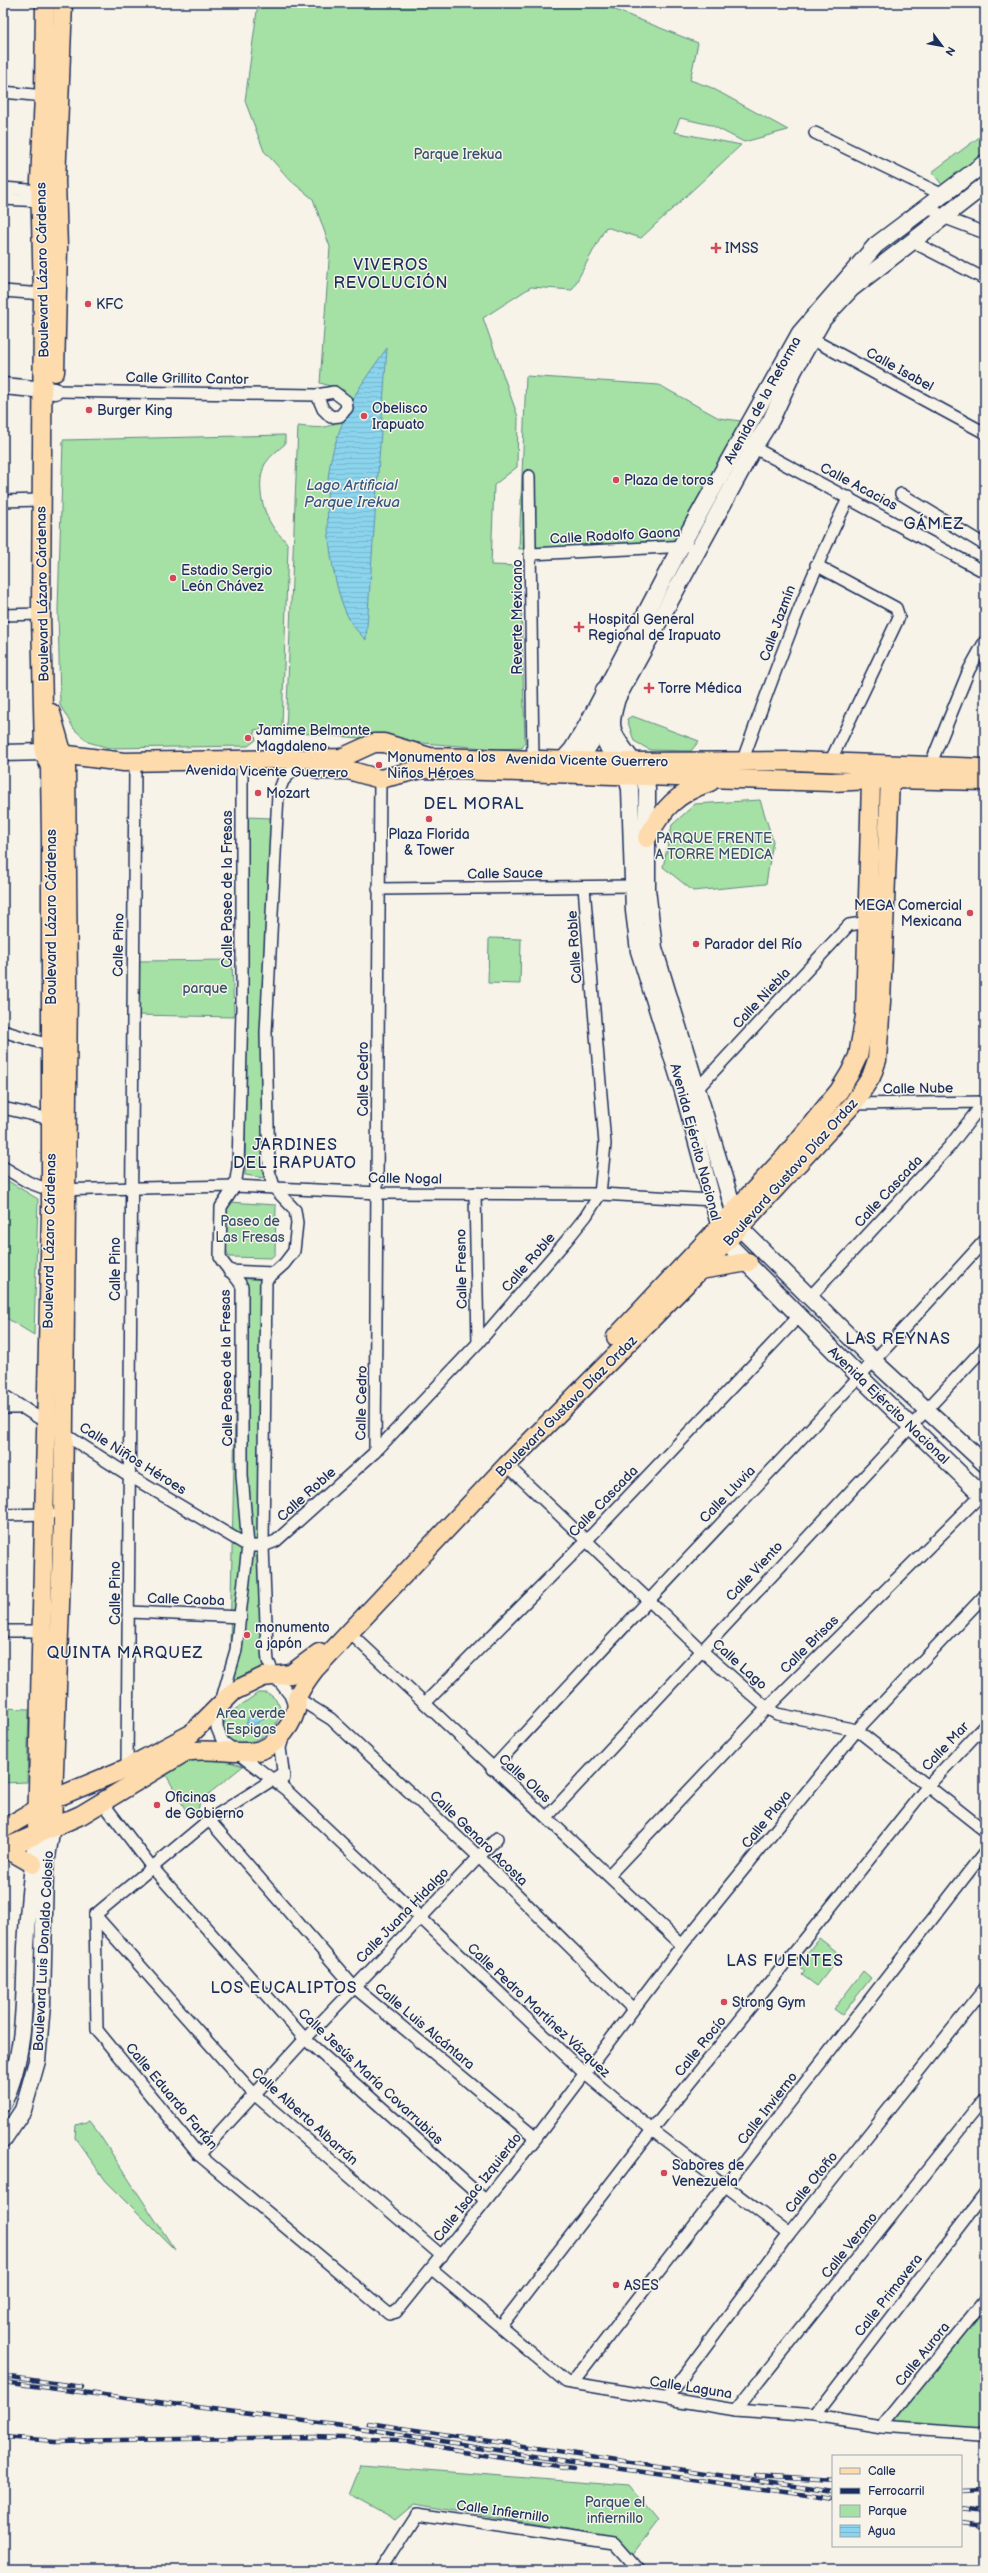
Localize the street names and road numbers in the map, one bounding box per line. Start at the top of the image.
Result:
street label: Boulevard Lázaro Cárdenas [32,182,53,358]
street label: Avenida de la Reforma [720,333,805,467]
street label: Calle Isabel [863,344,937,395]
street label: Calle Grillito Cantor [125,369,249,388]
street label: Calle Acacias [817,459,900,514]
street label: Boulevard Lázaro Cárdenas [32,506,53,682]
street label: Calle Rodolfo Gaona [549,524,681,547]
street label: Reverte Mexicano [509,559,526,675]
street label: Calle Jazmín [756,583,799,664]
street label: Avenida Vicente Guerrero [506,751,668,770]
street label: Avenida Vicente Guerrero [186,762,348,781]
street label: Calle Paseo de la Fresas [219,810,236,968]
street label: Boulevard Lázaro Cárdenas [43,829,60,1005]
street label: Calle Sauce [467,864,543,883]
street label: Calle Roble [563,910,586,984]
street label: Calle Pino [109,913,128,977]
street label: Calle Niebla [729,964,794,1032]
street label: Calle Cedro [355,1041,372,1117]
street label: Avenida Ejército Nacional [666,1062,725,1223]
street label: Calle Nube [883,1079,953,1098]
street label: Boulevard Gustavo Díaz Ordaz [720,1095,861,1250]
street label: Calle Cascada [851,1152,926,1231]
street label: Boulevard Lázaro Cárdenas [39,1153,60,1329]
street label: Calle Nogal [368,1169,442,1188]
street label: Calle Fresno [452,1229,471,1309]
street label: Calle Roble [498,1229,559,1296]
street label: Calle Pino [107,1237,124,1301]
street label: Calle Paseo de la Fresas [217,1289,236,1447]
street label: Boulevard Gustavo Díaz Ordaz [492,1332,641,1481]
street label: Avenida Ejército Nacional [824,1343,953,1468]
street label: Calle Cedro [352,1365,371,1441]
street label: Calle Niños Héroes [76,1419,189,1498]
street label: Calle Cascada [565,1462,642,1540]
street label: Calle Lluvia [696,1462,759,1527]
street label: Calle Roble [273,1464,339,1525]
street label: Calle Viento [722,1538,786,1605]
street label: Calle Pino [107,1561,124,1625]
street label: Calle Caoba [147,1590,225,1609]
street label: Calle Brisas [777,1611,842,1677]
street label: Calle Lago [709,1635,771,1693]
street label: Calle Mar [918,1717,973,1775]
street label: Calle Olas [495,1750,554,1806]
street label: Calle Genaro Acosta [426,1787,531,1890]
street label: Calle Playa [738,1787,795,1852]
street label: Boulevard Luis Donaldo Colosio [30,1850,57,2052]
street label: Calle Juana Hidalgo [352,1864,452,1967]
street label: Calle Pedro Martínez Vázquez [464,1940,614,2081]
street label: Calle Luis Alcántara [371,1980,478,2073]
street label: Calle Jesús María Covarrubias [295,2005,447,2148]
street label: Calle Rocío [671,2013,730,2080]
street label: Calle Eduardo Farfán [122,2039,221,2153]
street label: Calle Alberto Albarrán [248,2064,362,2169]
street label: Calle Invierno [734,2069,801,2148]
street label: Calle Isaac Izquierdo [430,2129,525,2245]
street label: Calle Otoño [781,2148,841,2217]
street label: Calle Verano [818,2209,881,2282]
street label: Calle Primavera [851,2250,926,2340]
street label: Calle Aurora [891,2319,954,2390]
street label: Calle Laguna [648,2373,733,2402]
street label: Calle Infiernillo [455,2497,551,2526]

